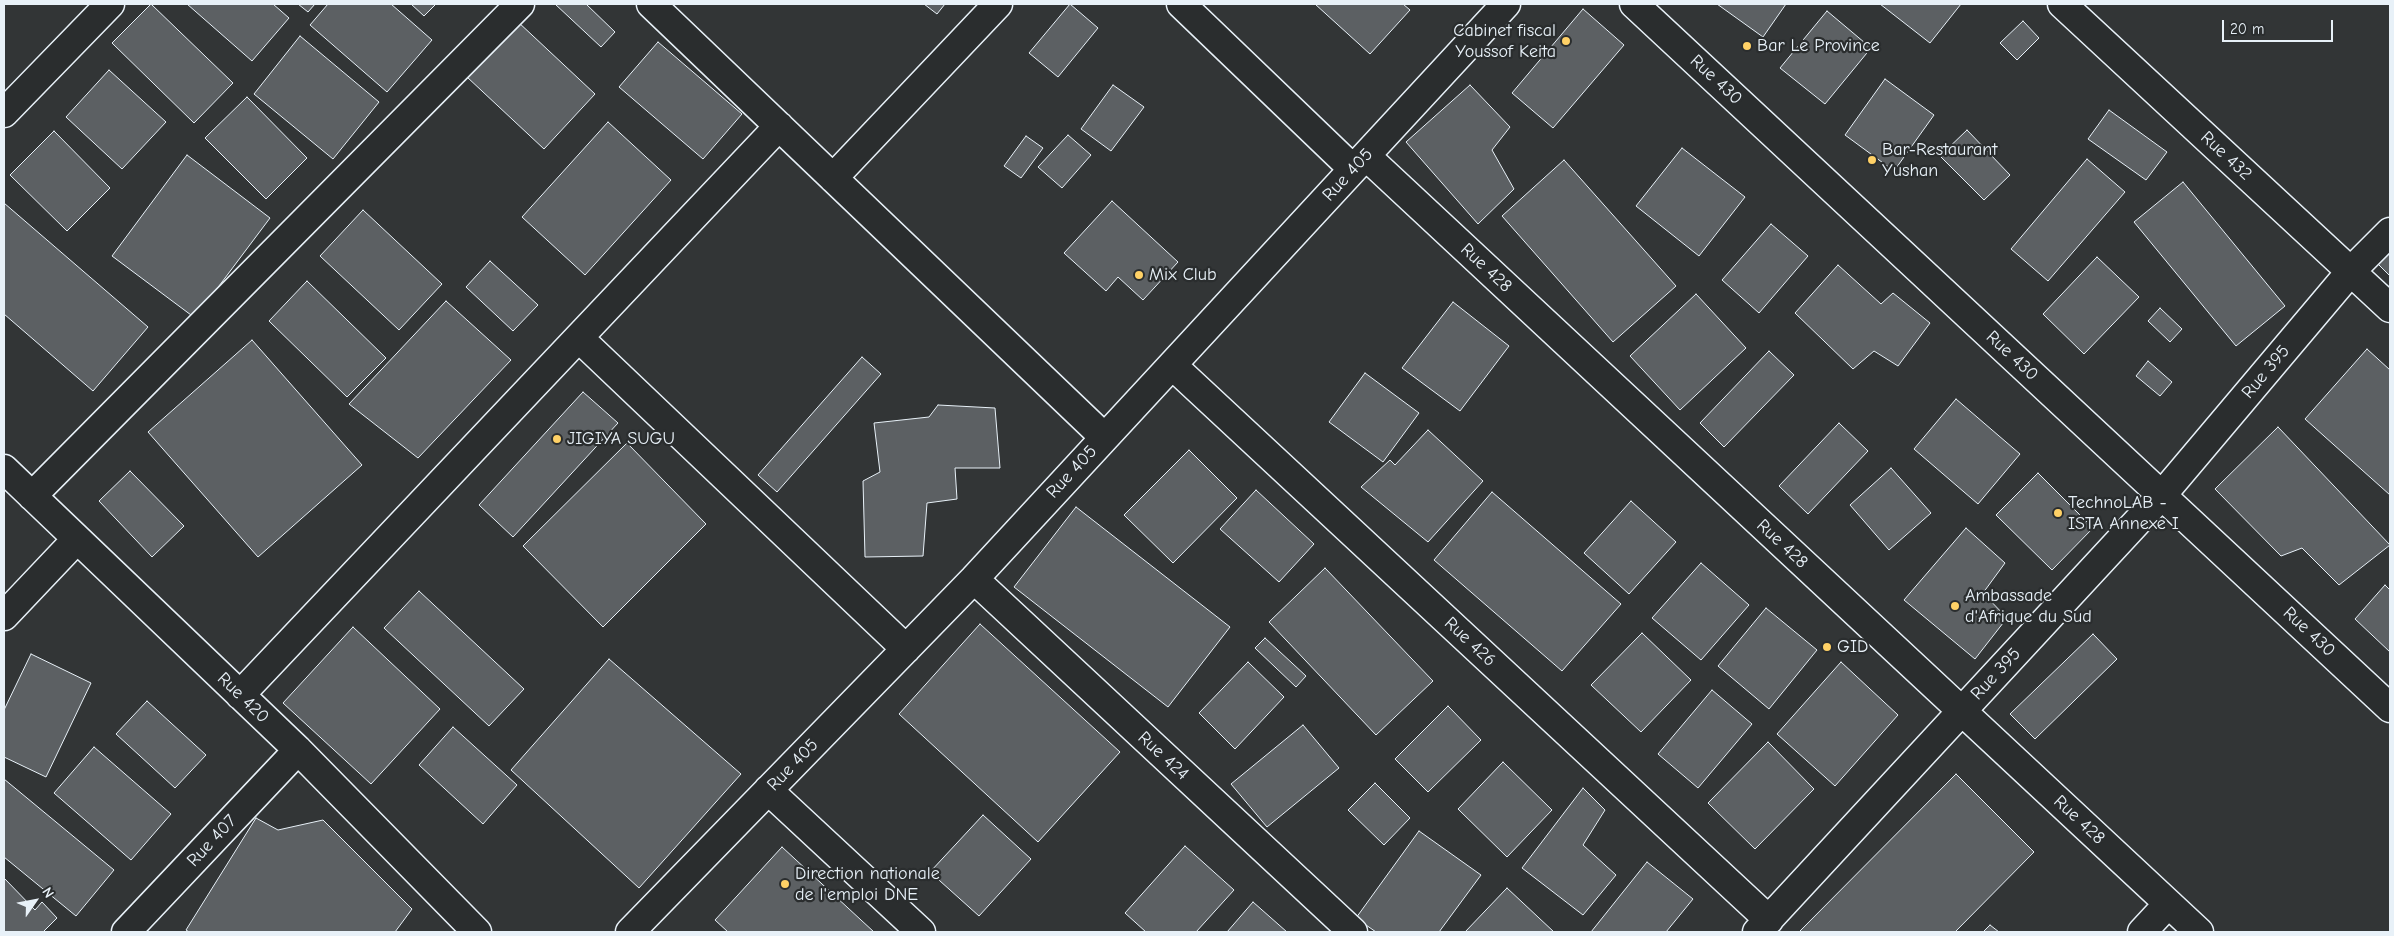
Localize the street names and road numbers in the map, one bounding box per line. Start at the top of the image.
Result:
street label: Rue 430 [1685,50,1747,110]
street label: Rue 432 [2196,127,2256,185]
street label: Rue 405 [1318,144,1378,206]
street label: Rue 428 [1456,239,1516,297]
street label: Rue 430 [1981,326,2043,386]
street label: Rue 395 [2237,341,2295,403]
street label: Rue 405 [1042,441,1102,503]
street label: Rue 428 [1752,515,1812,573]
street label: Rue 430 [2278,602,2340,662]
street label: Rue 426 [1440,613,1500,671]
street label: Rue 395 [1966,643,2026,705]
street label: Rue 420 [212,668,274,728]
street label: Rue 424 [1133,727,1193,785]
street label: Rue 405 [763,734,823,796]
street label: Rue 428 [2049,791,2109,849]
street label: Rue 407 [183,811,241,871]

